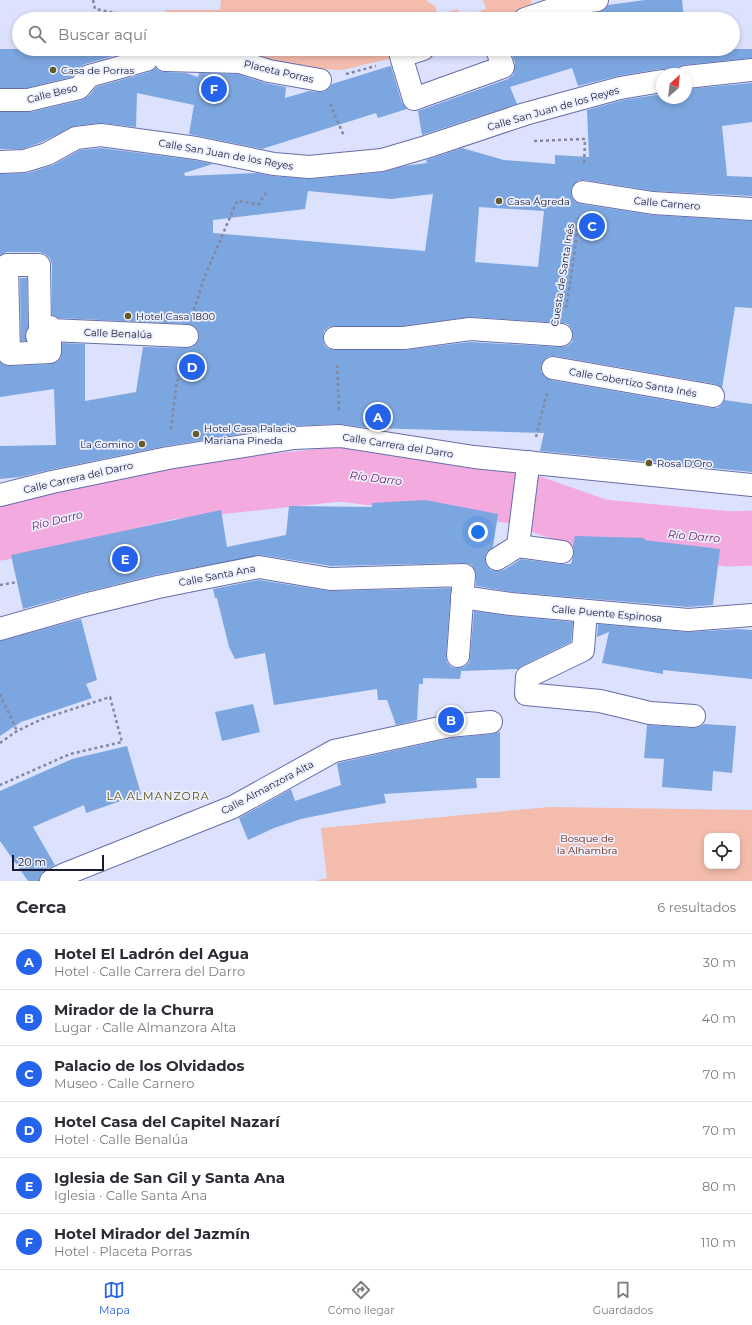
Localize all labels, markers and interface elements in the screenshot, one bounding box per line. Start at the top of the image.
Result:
search box [12,12,740,56]
icon: search [26,23,48,45]
text: Buscar aquí [58,25,147,44]
street label: Placeta Porras [243,57,315,86]
place label: Casa de Porras [61,64,135,77]
marker: Casa de Porras [48,65,58,75]
north arrow [656,68,692,104]
pin: F [201,74,227,104]
street label: Calle Beso [25,81,79,106]
street label: Calle San Juan de los Reyes [486,83,621,134]
street label: Calle San Juan de los Reyes [157,136,294,173]
street label: Calle Carnero [633,194,701,213]
place label: Casa Ágreda [507,195,570,208]
marker: Casa Ágreda [494,196,504,206]
pin: C [579,211,605,241]
street label: Cuesta de Santa Inés [548,222,577,328]
place label: Hotel Casa 1800 [136,310,216,323]
marker: Hotel Casa 1800 [123,311,133,321]
street label: Calle Benalúa [84,326,152,341]
pin: D [179,352,205,382]
street label: Calle Cobertizo Santa Inés [568,365,698,400]
pin: A [365,402,391,432]
place label: Hotel Casa Palacio Mariana Pineda [204,422,296,447]
marker: Hotel Casa Palacio Mariana Pineda [191,429,201,439]
street label: Calle Carrera del Darro [341,430,454,461]
place label: La Comino [80,438,134,451]
marker: La Comino [137,439,147,449]
place label: Rosa D'Oro [657,457,712,470]
marker: Rosa D'Oro [644,458,654,468]
street label: Calle Carrera del Darro [22,459,134,496]
water label: Río Darro [349,468,403,488]
water label: Río Darro [30,507,84,533]
your location [468,522,488,542]
water label: Río Darro [667,527,721,545]
pin: E [112,544,138,574]
street label: Calle Santa Ana [178,562,257,589]
street label: Calle Puente Espinosa [551,602,663,625]
pin: B [438,705,464,735]
street label: Calle Almanzora Alta [219,758,316,817]
district label: LA ALMANZORA [106,789,210,803]
park label: Bosque de la Alhambra [557,832,617,857]
map controls [704,833,740,869]
button: locate [704,833,740,869]
scale bar [12,853,104,872]
text: 20 m [18,855,46,869]
text: Cerca [16,897,66,917]
text: 6 resultados [657,899,736,915]
text: Hotel El Ladrón del Agua [54,944,249,963]
text: A [24,954,34,970]
text: 30 m [703,954,736,970]
text: Hotel · Calle Carrera del Darro [54,963,245,979]
text: Mirador de la Churra [54,1000,214,1019]
text: B [24,1010,34,1026]
text: 40 m [702,1010,736,1026]
text: Lugar · Calle Almanzora Alta [54,1019,236,1035]
text: Palacio de los Olvidados [54,1056,244,1075]
text: C [24,1066,34,1082]
text: 70 m [703,1066,736,1082]
text: Museo · Calle Carnero [54,1075,194,1091]
text: Hotel Casa del Capitel Nazarí [54,1112,280,1131]
text: D [24,1122,34,1138]
text: 70 m [703,1122,736,1138]
text: Hotel · Calle Benalúa [54,1131,188,1147]
text: Iglesia de San Gil y Santa Ana [54,1168,285,1187]
text: E [25,1178,33,1194]
text: 80 m [702,1178,736,1194]
text: Iglesia · Calle Santa Ana [54,1187,207,1203]
text: Hotel Mirador del Jazmín [54,1224,250,1243]
text: F [25,1234,33,1250]
text: 110 m [701,1234,736,1250]
text: Hotel · Placeta Porras [54,1243,192,1259]
tab: Mapa [99,1279,130,1317]
tab: Cómo llegar [328,1279,395,1317]
tab: Guardados [593,1279,653,1317]

